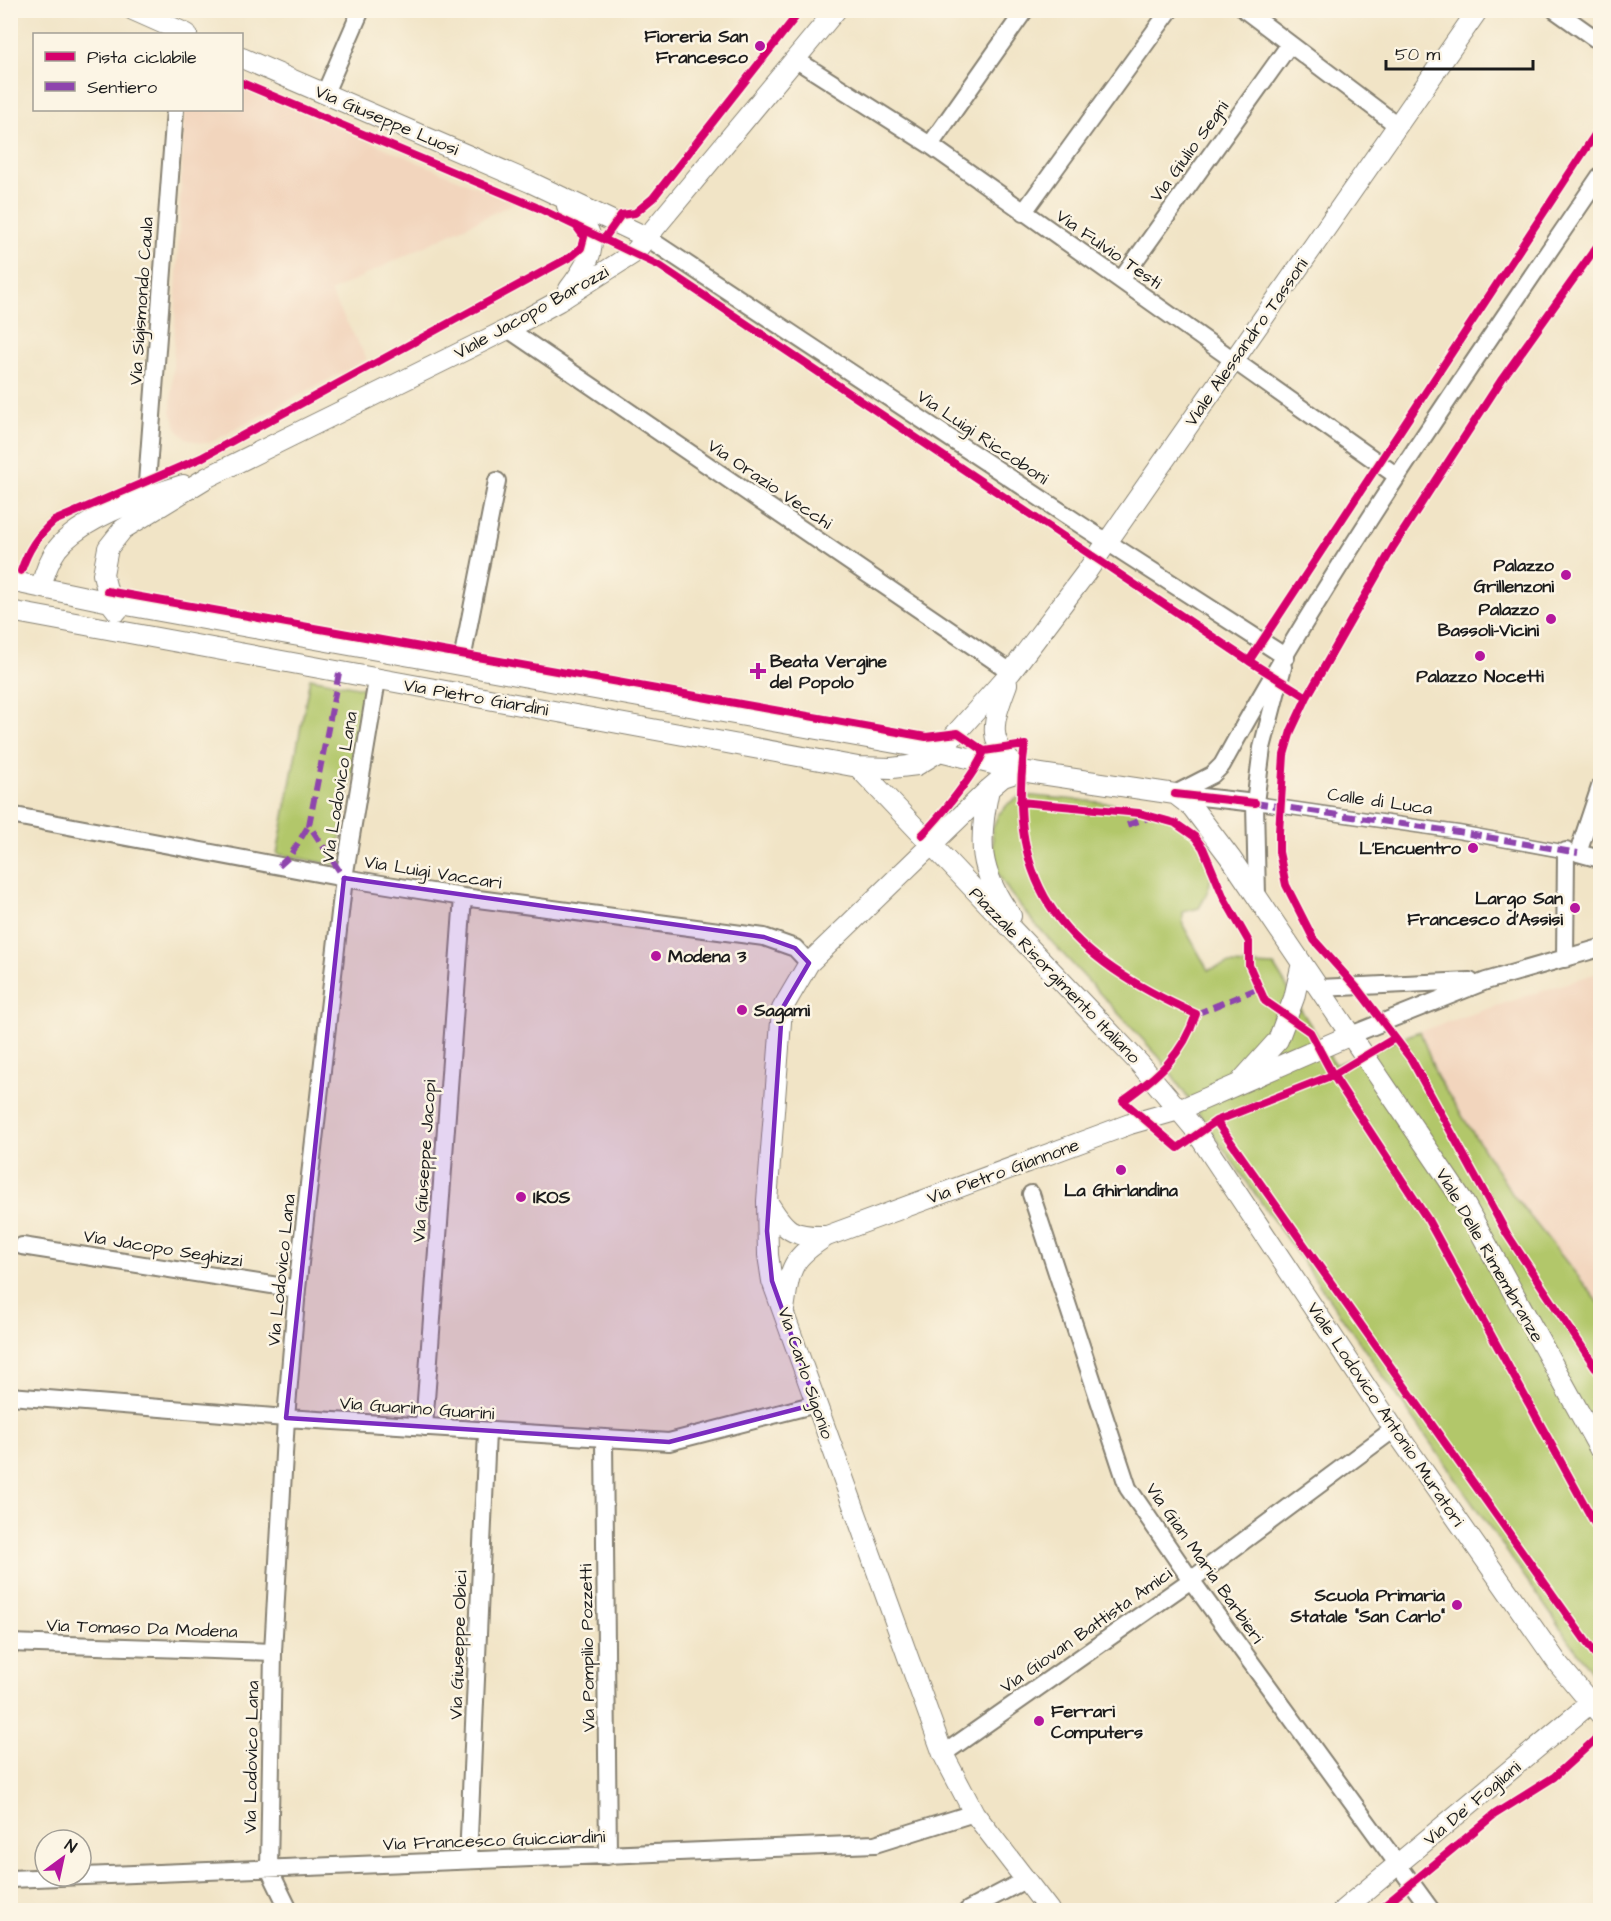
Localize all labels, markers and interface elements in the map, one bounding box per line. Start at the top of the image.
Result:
place label: Fioreria San Francesco [644,24,749,70]
legend [33,33,243,111]
scale bar [1386,33,1533,71]
marker: Fioreria San Francesco [753,39,767,53]
text: 50 m [1395,42,1440,67]
text: Pista ciclabile [87,45,197,70]
text: Sentiero [87,75,157,100]
street label: Via Giuseppe Luosi [311,79,463,162]
street label: Via Giulio Segni [1144,95,1236,208]
street label: Via Fulvio Testi [1051,204,1167,295]
street label: Via Sigismondo Caula [123,216,161,386]
street label: Viale Alessandro Tassoni [1179,253,1314,431]
street label: Viale Jacopo Barozzi [450,259,613,365]
street label: Via Luigi Riccoboni [911,384,1054,492]
street label: Via Orazio Vecchi [702,433,837,536]
place label: Palazzo Grillenzoni [1474,553,1555,599]
marker: Palazzo Grillenzoni [1559,568,1573,582]
place label: Palazzo Bassoli–Vicini [1438,597,1540,643]
marker: Palazzo Bassoli–Vicini [1544,612,1558,626]
place label: Beata Vergine del Popolo [769,649,887,695]
marker: Palazzo Nocetti [1473,649,1487,663]
marker: Beata Vergine del Popolo [751,664,765,678]
place label: Palazzo Nocetti [1416,664,1544,689]
street label: Via Pietro Giardini [401,672,551,723]
street label: Via Lodovico Lana [315,710,364,865]
street label: Calle di Luca [1326,782,1434,821]
place label: L'Encuentro [1359,836,1462,861]
marker: L'Encuentro [1466,841,1480,855]
street label: Via Luigi Vaccari [362,849,504,897]
street label: Piazzale Risorgimento Italiano [963,881,1146,1070]
place label: Largo San Francesco d’Assisi [1407,886,1563,932]
marker: Largo San Francesco d’Assisi [1568,901,1582,915]
place label: Modena 3 [668,944,747,969]
marker: Modena 3 [649,949,663,963]
place label: Sagami [753,998,810,1024]
marker: Sagami [735,1003,749,1017]
street label: Via Giuseppe Jacopi [406,1078,443,1243]
street label: Via Pietro Giannone [924,1132,1083,1211]
marker: La Ghirlandina [1114,1163,1128,1177]
street label: Viale Delle Rimembranze [1429,1164,1550,1347]
place label: La Ghirlandina [1064,1178,1179,1203]
place label: IKOS [533,1185,571,1210]
marker: IKOS [514,1190,528,1204]
street label: Via Lodovico Lana [261,1193,302,1347]
street label: Via Jacopo Seghizzi [81,1224,245,1274]
street label: Viale Lodovico Antonio Muratori [1301,1297,1470,1532]
street label: Via Carlo Sigonio [770,1304,840,1443]
street label: Via Guarino Guarini [339,1391,496,1426]
street label: Via Gian Maria Barbieri [1140,1478,1270,1649]
street label: Via Giovan Battista Amici [995,1561,1178,1699]
street label: Via Pompilio Pozzetti [574,1563,601,1732]
street label: Via Giuseppe Obici [443,1570,474,1720]
place label: Scuola Primaria Statale "San Carlo" [1290,1583,1446,1629]
marker: Scuola Primaria Statale "San Carlo" [1450,1598,1464,1612]
street label: Via Tomaso Da Modena [46,1613,238,1644]
street label: Via Lodovico Lana [238,1680,265,1834]
place label: Ferrari Computers [1051,1699,1143,1745]
marker: Ferrari Computers [1032,1714,1046,1728]
street label: Via De' Fogliani [1418,1755,1527,1852]
street label: Via Francesco Guicciardini [382,1824,606,1857]
north arrow [33,1828,93,1888]
text: N [60,1834,81,1858]

